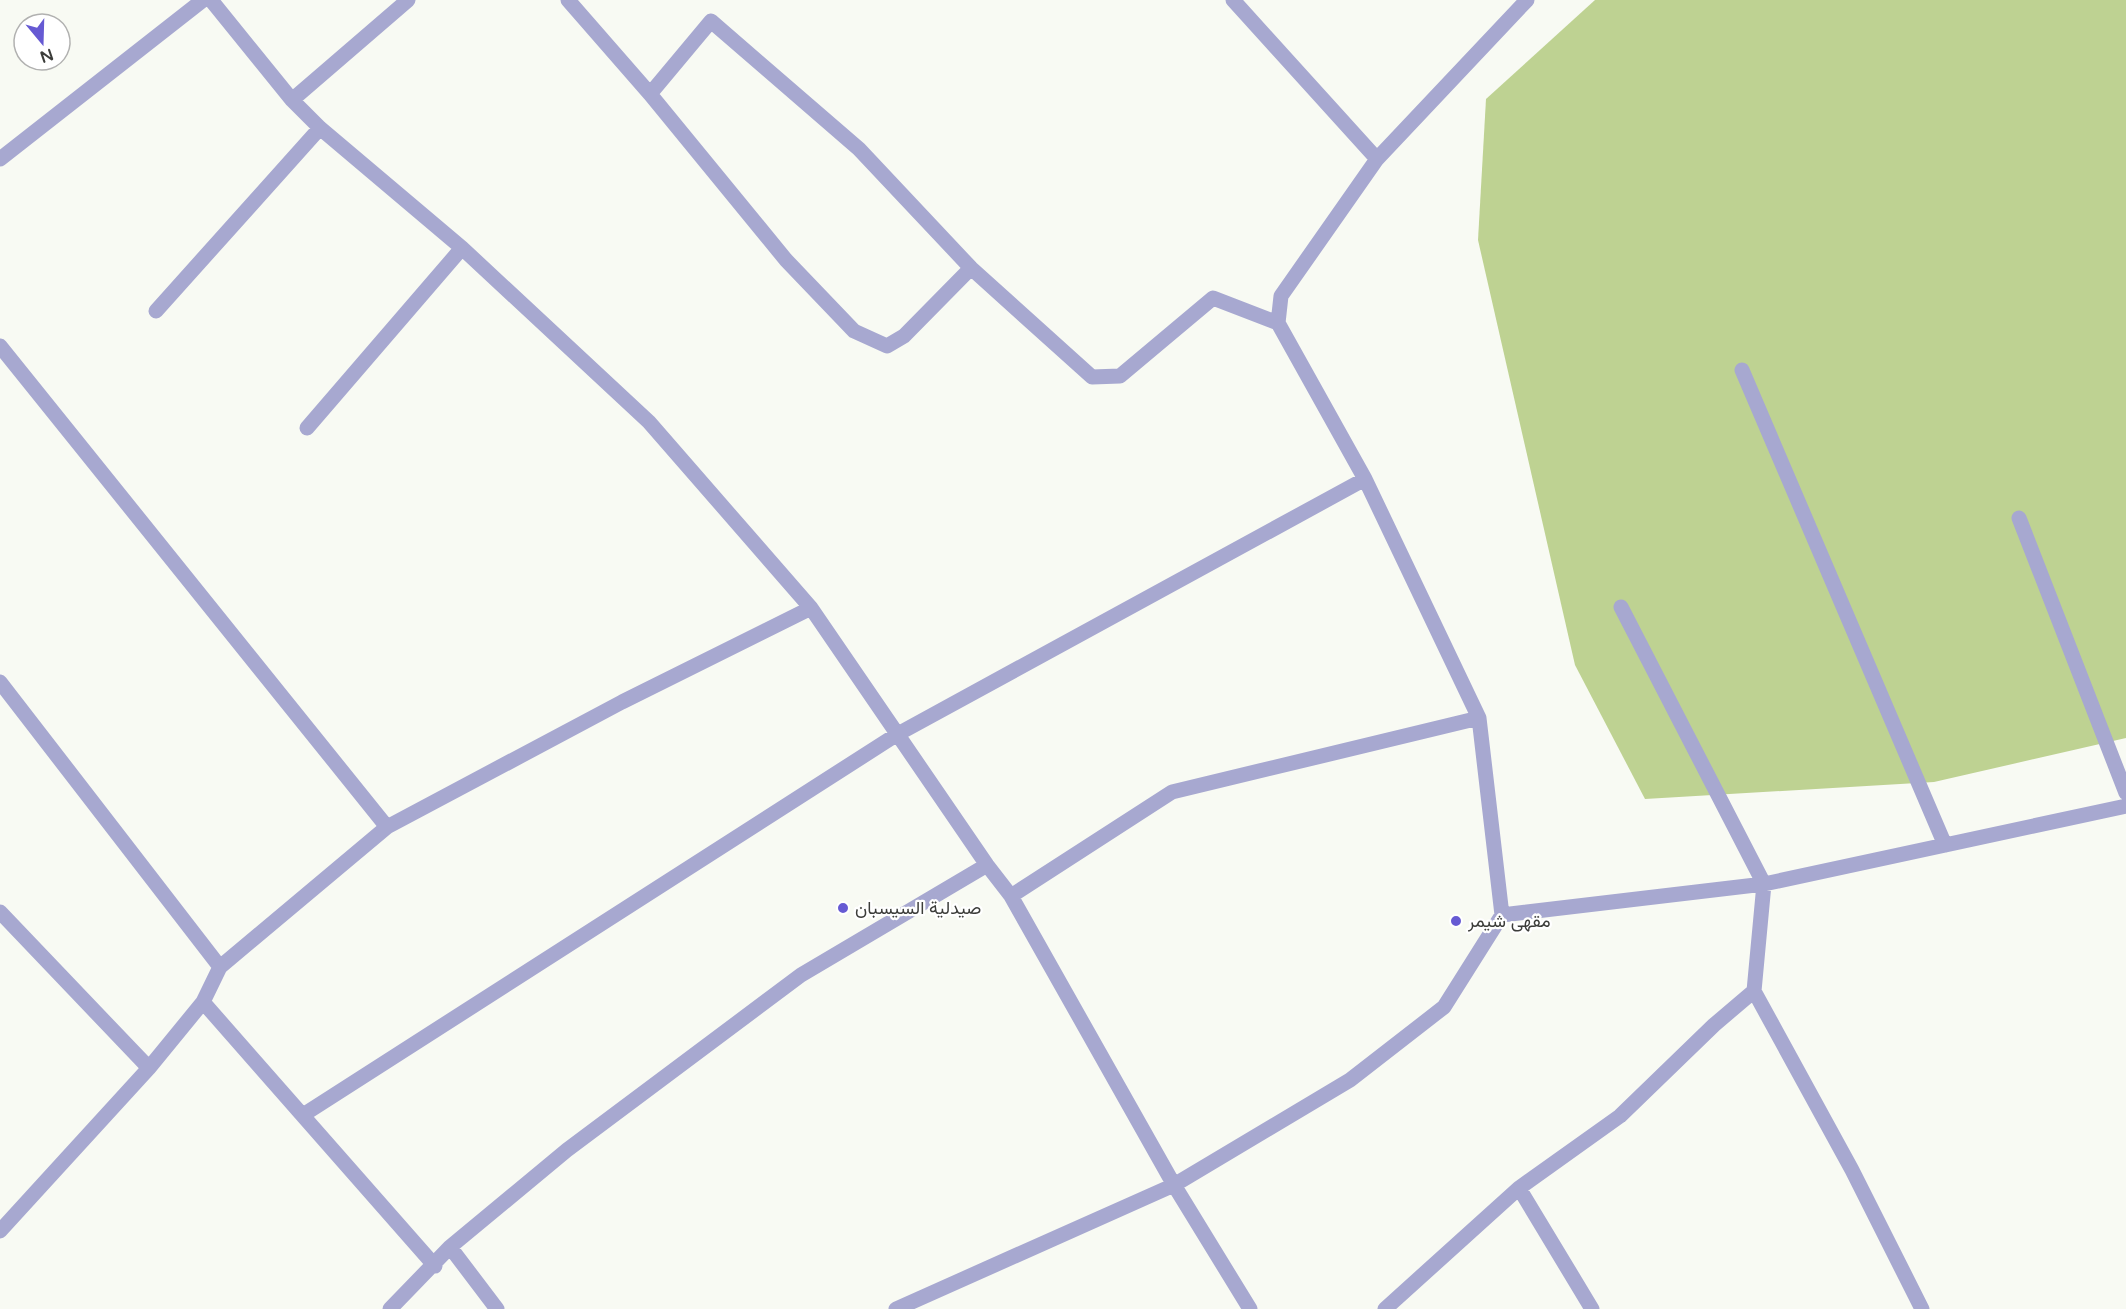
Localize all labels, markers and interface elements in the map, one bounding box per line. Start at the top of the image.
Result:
north arrow [12,12,72,72]
text: N [37,44,56,67]
place label: صيدلية السيسبان [855,897,981,919]
marker: صيدلية السيسبان [836,901,850,915]
place label: مقهى شيمر [1467,910,1551,932]
marker: مقهى شيمر [1449,914,1463,928]

